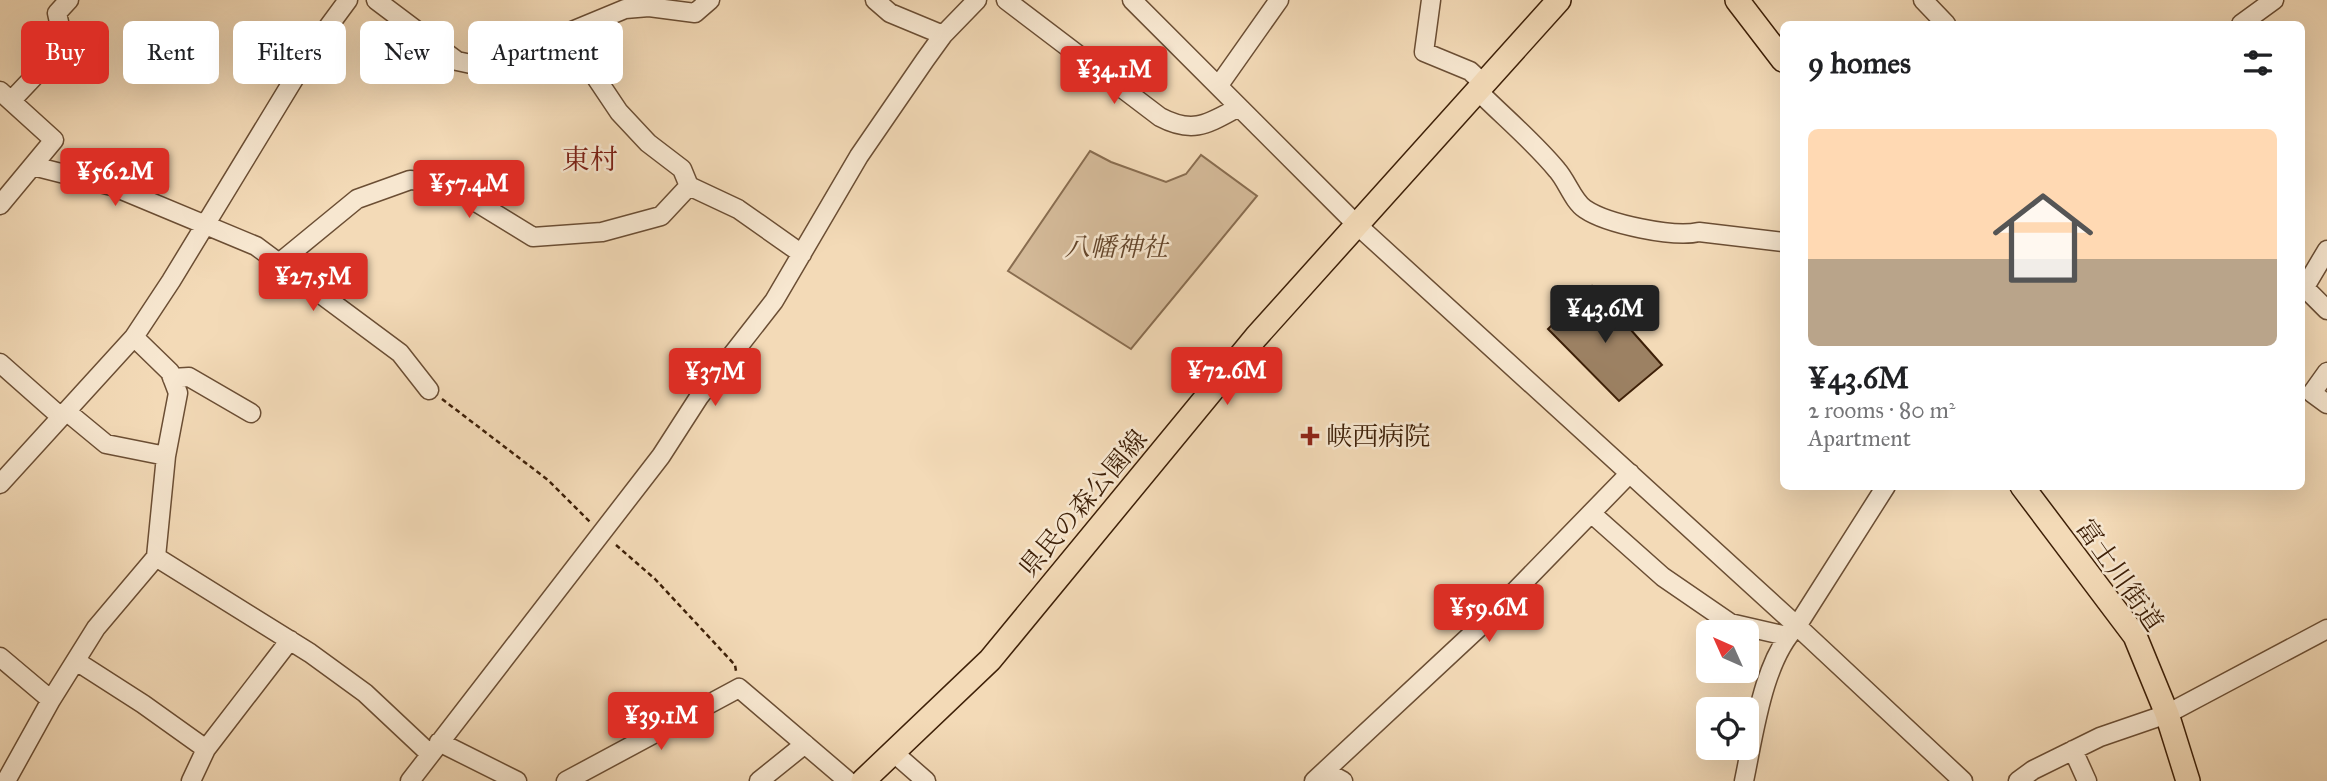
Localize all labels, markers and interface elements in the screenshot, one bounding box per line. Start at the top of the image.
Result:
chip: Buy [21,21,109,84]
chip: Rent [123,21,219,84]
chip: Filters [233,21,346,84]
chip: New [360,21,454,84]
chip: Apartment [468,21,623,84]
icon: filters [2239,44,2277,82]
text: 9 homes [1808,45,1911,81]
pin: ¥34.1M [1057,46,1171,106]
text: ¥34.1M [1076,55,1152,83]
district label: 東村 [562,142,618,177]
pin: ¥56.2M [58,148,172,208]
text: ¥56.2M [76,157,154,185]
pin: ¥57.4M [412,160,526,220]
text: ¥57.4M [429,169,509,197]
icon: home [1980,175,2106,301]
park label: 八幡神社 [1064,231,1170,263]
pin: ¥27.5M [256,254,370,313]
text: ¥27.5M [275,262,351,290]
pin: ¥43.6M [1548,286,1662,345]
text: ¥43.6M [1566,294,1644,322]
pin: ¥37M [674,348,756,408]
pin: ¥72.6M [1170,348,1284,407]
text: ¥72.6M [1187,356,1267,384]
text: ¥37M [685,357,745,385]
text: ¥43.6M [1808,360,1909,396]
text: 2 rooms · 80 m² [1808,396,1955,424]
place label: 峡西病院 [1326,420,1430,452]
street label: 県民の森公園線 [1012,423,1154,583]
text: Apartment [1808,424,1911,452]
marker: 峡西病院 [1300,426,1320,446]
street label: 富士川街道 [2070,513,2170,637]
pin: ¥59.6M [1432,584,1546,644]
text: ¥59.6M [1450,593,1528,621]
north arrow [1696,620,1759,682]
map controls [1696,620,1759,760]
pin: ¥39.1M [604,692,718,752]
button: locate [1696,697,1759,760]
text: ¥39.1M [624,701,698,729]

